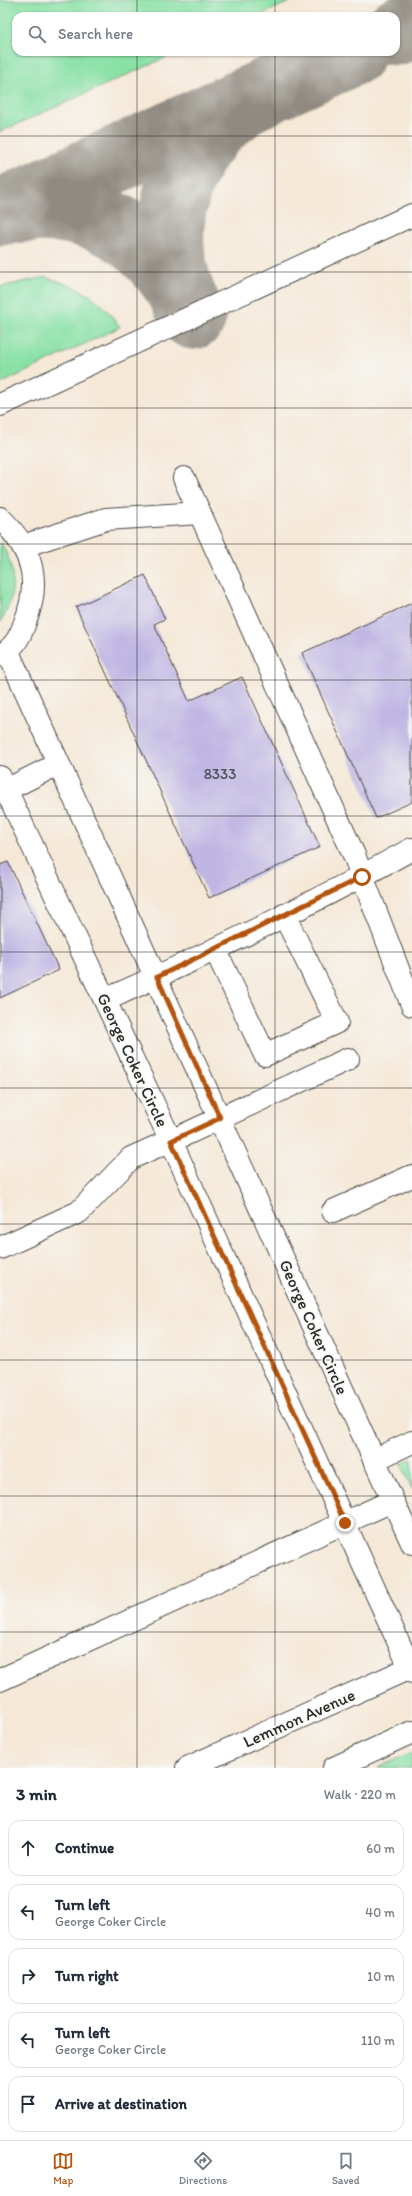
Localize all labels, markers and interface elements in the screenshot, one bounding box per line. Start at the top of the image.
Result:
search box [12,12,400,56]
icon: search [26,23,48,45]
text: Search here [58,25,133,43]
house number: 8333 [204,765,236,783]
route start [353,868,371,886]
street label: George Coker Circle [93,990,173,1130]
street label: George Coker Circle [275,1256,353,1398]
route end [336,1514,354,1532]
street label: Lemmon Avenue [240,1684,358,1752]
text: 3 min [16,1784,57,1804]
text: Walk · 220 m [324,1787,396,1802]
icon: ahead [17,1837,39,1859]
text: Continue [55,1839,114,1857]
text: 60 m [366,1841,395,1856]
text: Turn left [55,1896,110,1914]
icon: left [17,1901,39,1923]
text: 40 m [365,1905,395,1920]
text: George Coker Circle [55,1914,166,1929]
icon: right [17,1965,39,1987]
text: Turn right [55,1967,119,1985]
text: 10 m [367,1969,395,1984]
text: Turn left [55,2024,110,2042]
icon: left [17,2029,39,2051]
text: 110 m [361,2033,395,2048]
text: George Coker Circle [55,2042,166,2057]
icon: arrive [17,2093,39,2115]
text: Arrive at destination [55,2095,187,2113]
tab: Map [52,2150,74,2187]
tab: Directions [179,2150,227,2187]
tab: Saved [332,2150,360,2187]

